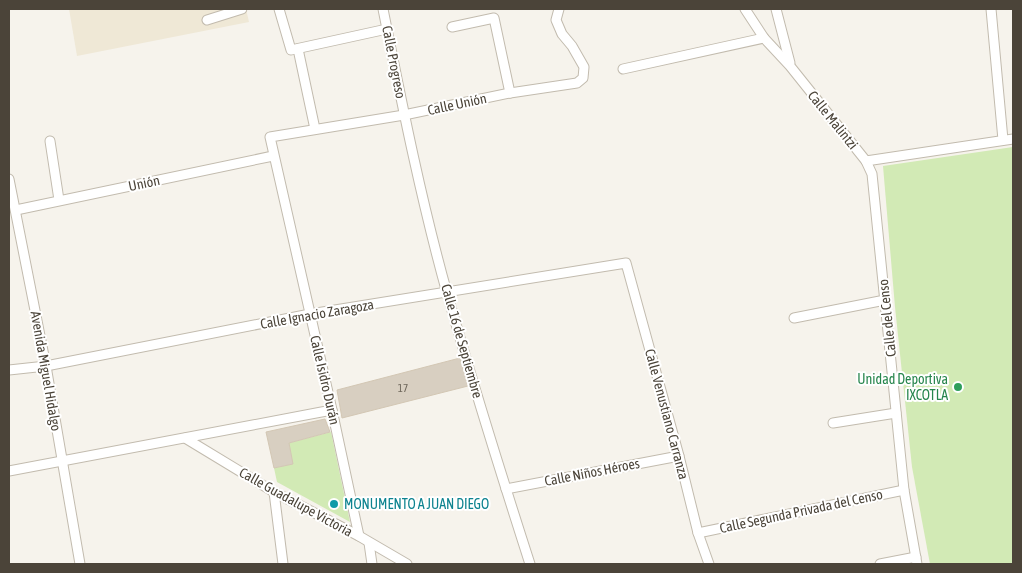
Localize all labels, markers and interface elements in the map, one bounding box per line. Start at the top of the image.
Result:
street label: Calle Progreso [379,24,409,100]
street label: Calle Malintzi [805,88,861,152]
street label: Calle Unión [426,90,488,118]
street label: Unión [127,172,161,194]
street label: Calle del Censo [875,278,899,358]
street label: Calle 16 de Septiembre [438,282,486,400]
street label: Calle Ignacio Zaragoza [259,296,375,332]
street label: Avenida Miguel Hidalgo [28,310,64,432]
street label: Calle Isidro Durán [307,334,343,426]
street label: Calle Venustiano Carranza [642,347,692,481]
place label: Unidad Deportiva IXCOTLA [857,371,948,403]
marker: Unidad Deportiva IXCOTLA [952,381,964,393]
house number: 17 [398,382,408,394]
street label: Calle Niños Héroes [543,455,641,489]
street label: Calle Guadalupe Victoria [237,464,355,540]
street label: Calle Segunda Privada del Censo [718,486,884,536]
place label: MONUMENTO A JUAN DIEGO [344,496,489,512]
marker: MONUMENTO A JUAN DIEGO [328,498,340,510]

